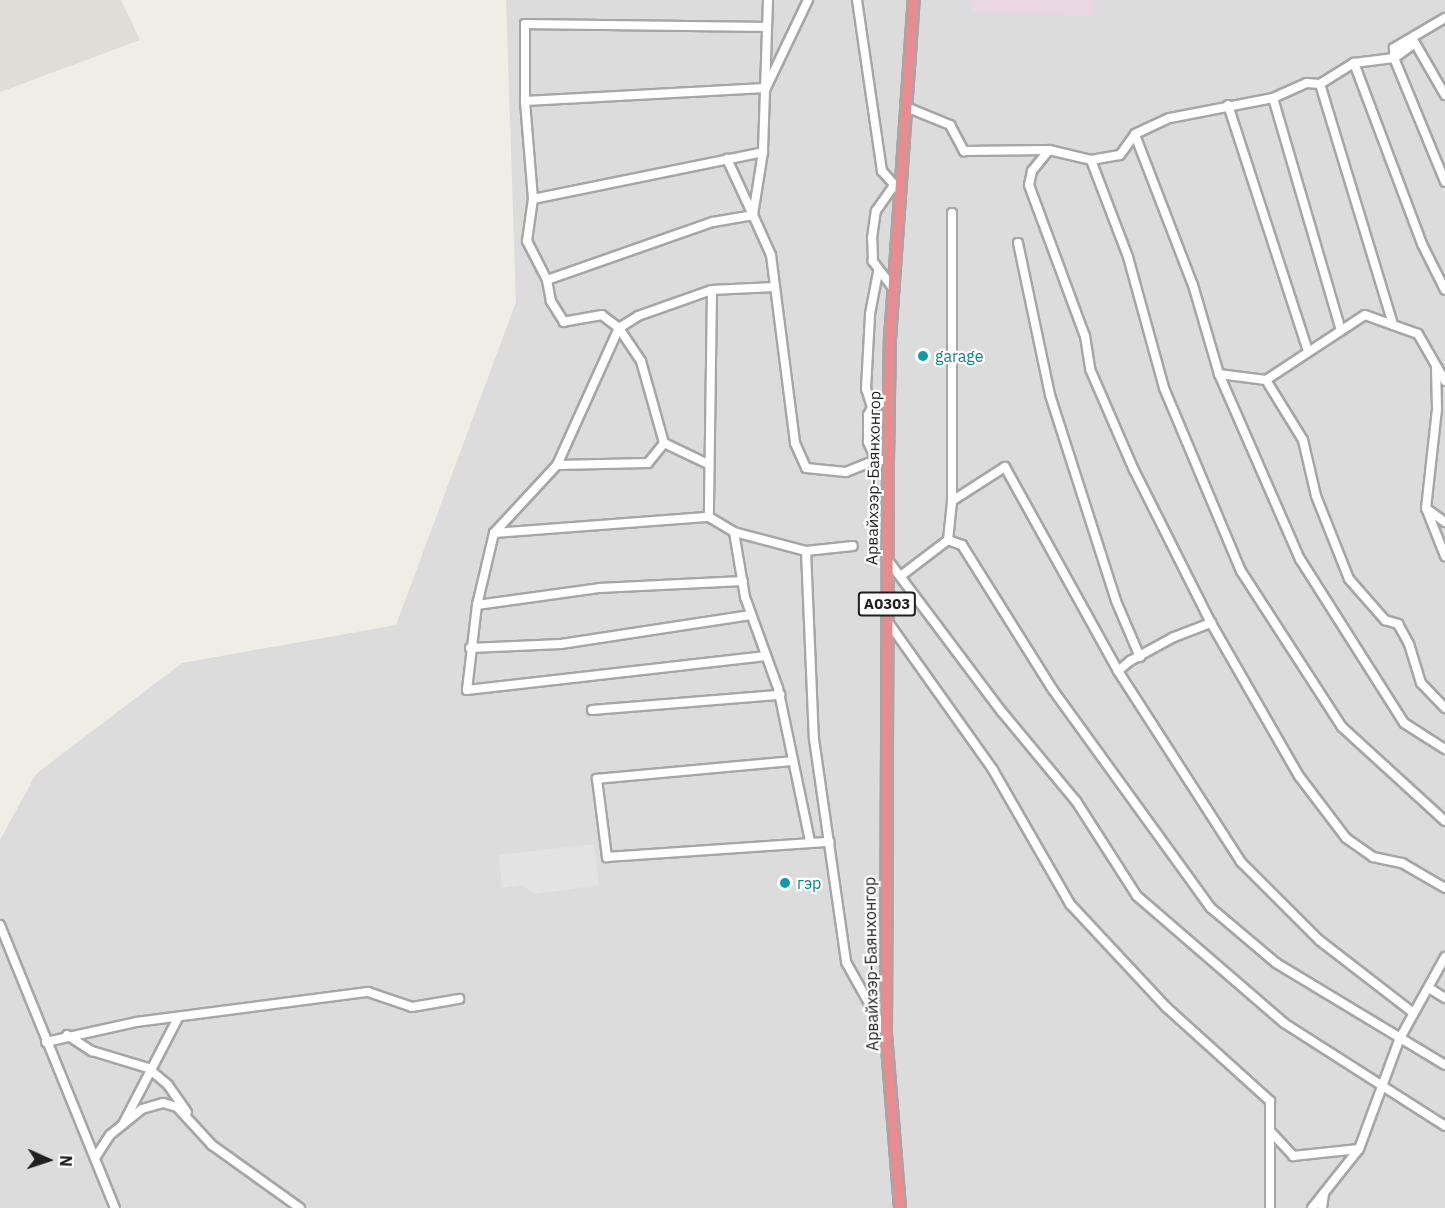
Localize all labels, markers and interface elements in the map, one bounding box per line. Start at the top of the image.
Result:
place label: garage [935,346,983,366]
marker: garage [916,349,930,363]
street label: Арвайхээр-Баянхонгор [862,391,884,565]
road number: A0303 [857,592,917,616]
place label: гэр [797,873,821,893]
marker: гэр [778,876,792,890]
street label: Арвайхээр-Баянхонгор [860,877,882,1051]
north arrow [18,1130,78,1190]
text: N [56,1155,76,1167]

